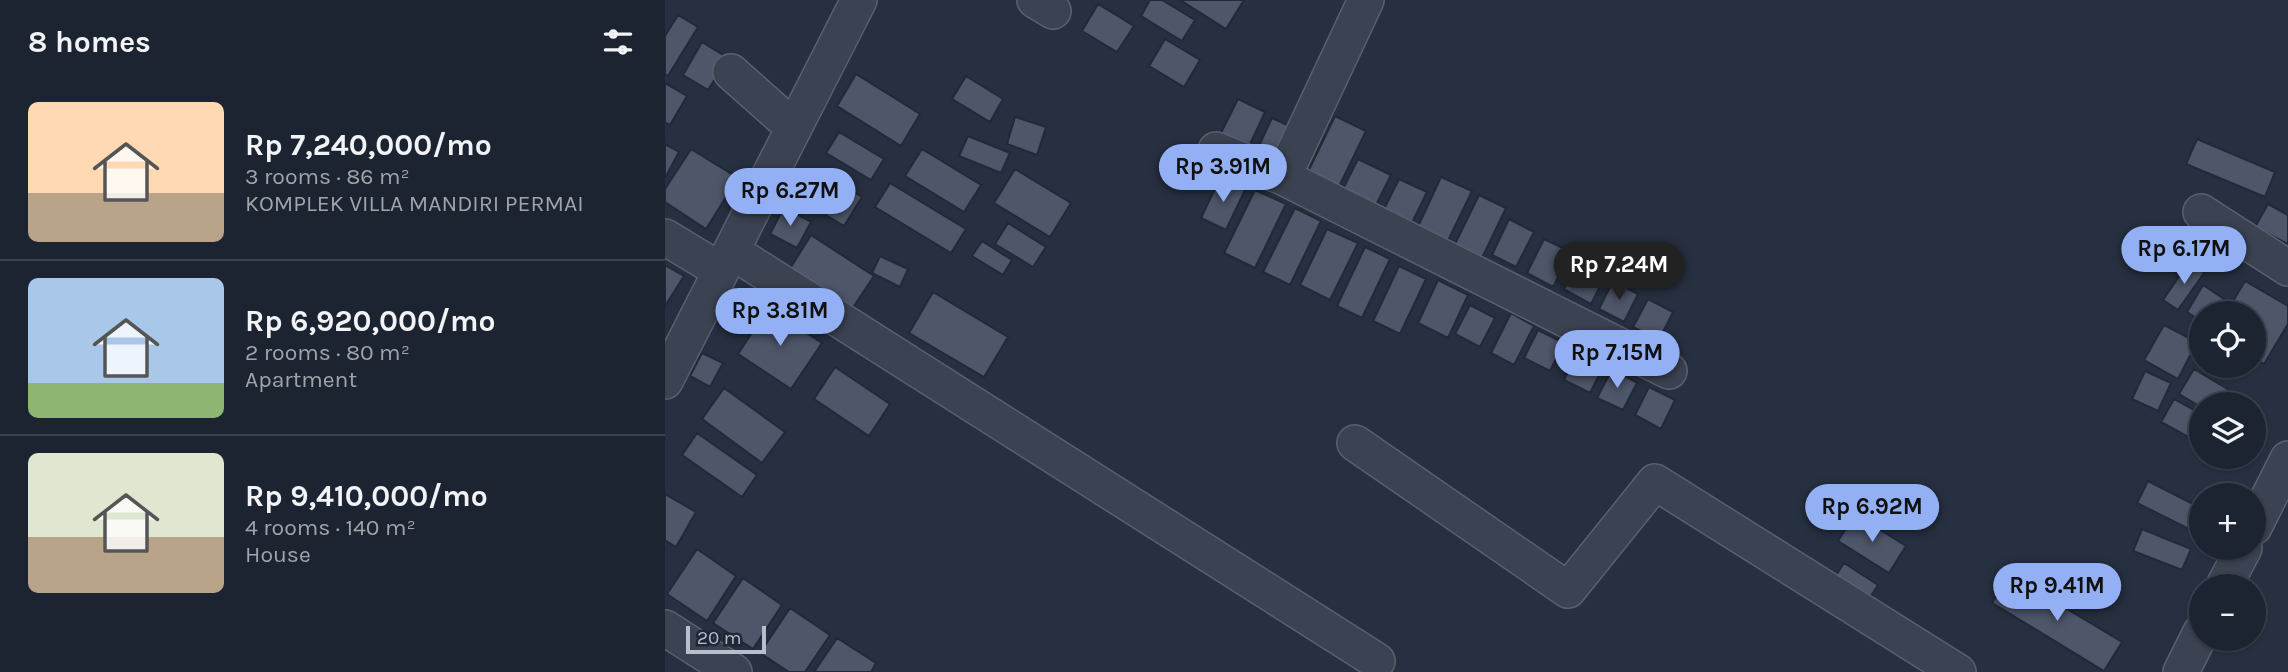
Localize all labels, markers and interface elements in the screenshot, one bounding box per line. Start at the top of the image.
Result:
icon: filters [599,23,637,61]
text: 8 homes [28,24,151,60]
text: Rp 7,240,000/mo [245,127,492,163]
icon: home [84,130,168,214]
pin: Rp 3.91M [1151,144,1295,204]
text: Rp 3.91M [1175,153,1271,180]
text: 3 rooms · 86 m² [245,163,410,190]
pin: Rp 6.27M [718,168,862,228]
text: Rp 6.27M [740,177,840,204]
text: KOMPLEK VILLA MANDIRI PERMAI [245,190,584,217]
pin: Rp 6.17M [2112,226,2256,286]
text: Rp 6.17M [2137,235,2231,262]
pin: Rp 7.24M [1547,243,1691,302]
text: Rp 7.24M [1570,251,1668,278]
pin: Rp 3.81M [708,288,852,348]
text: Rp 3.81M [731,297,829,324]
map controls [2189,301,2266,651]
button: locate [2189,301,2266,378]
text: Rp 6,920,000/mo [245,303,496,339]
icon: home [84,306,168,390]
pin: Rp 7.15M [1545,330,1689,390]
text: 2 rooms · 80 m² [245,339,410,366]
text: Rp 7.15M [1571,339,1663,366]
text: Apartment [245,366,357,393]
button: layers [2189,392,2266,469]
text: Rp 9,410,000/mo [245,478,488,514]
icon: home [84,481,168,565]
button: + [2189,483,2266,560]
pin: Rp 6.92M [1800,484,1944,544]
text: Rp 6.92M [1821,493,1923,520]
text: 4 rooms · 140 m² [245,514,416,541]
text: House [245,541,311,568]
pin: Rp 9.41M [1985,564,2129,623]
text: Rp 9.41M [2009,572,2105,599]
button: − [2189,574,2266,651]
scale bar [686,623,767,655]
text: 20 m [697,627,742,649]

